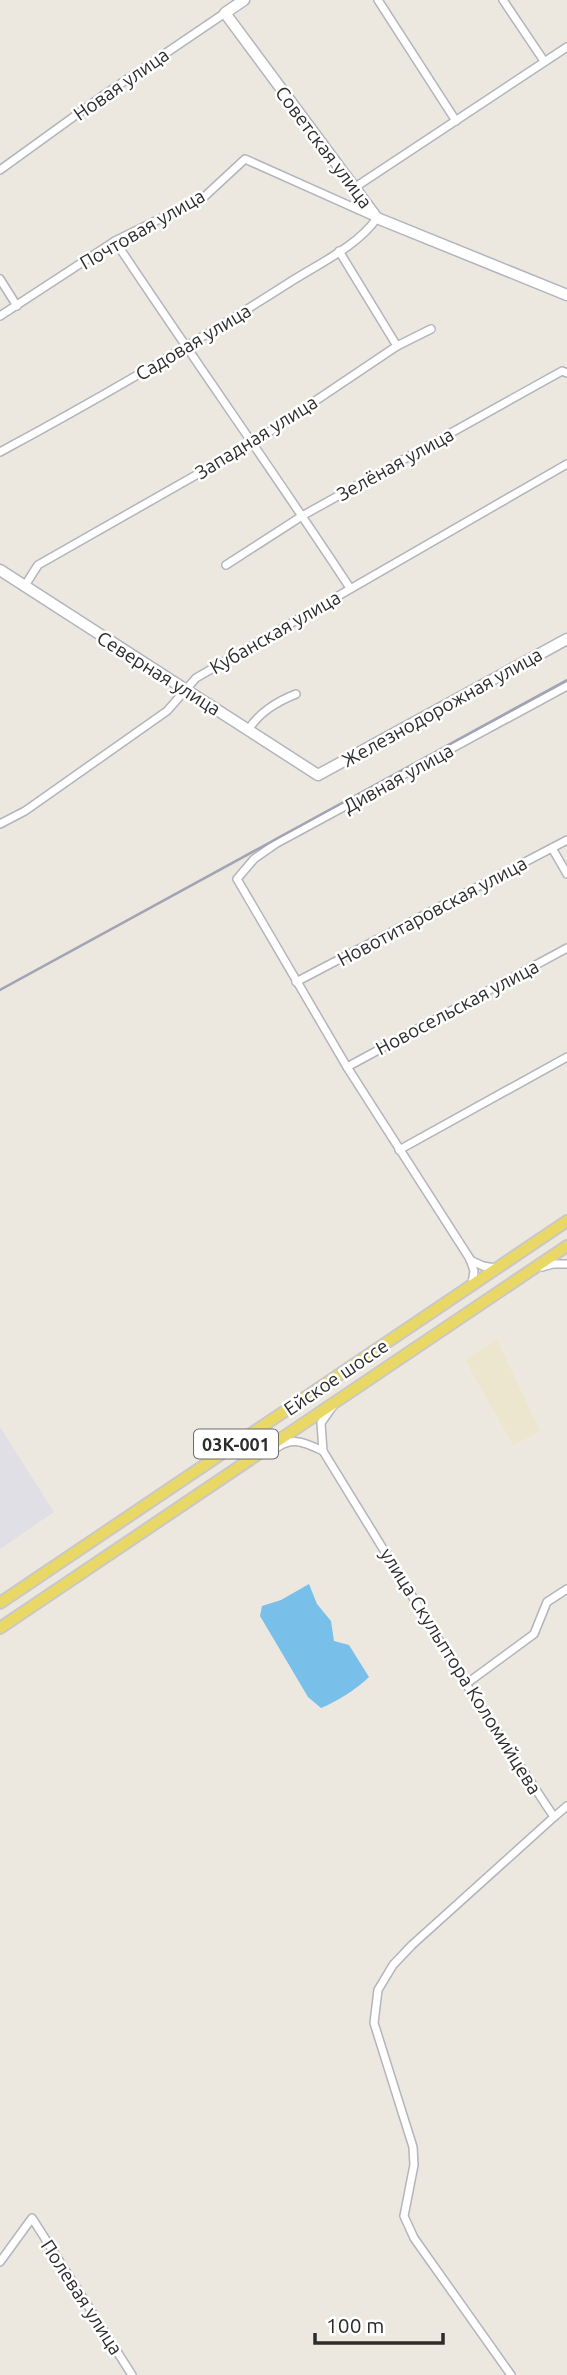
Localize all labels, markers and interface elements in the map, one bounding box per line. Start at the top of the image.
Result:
street label: Новая улица [69,43,173,125]
street label: Советская улица [271,82,377,212]
street label: Почтовая улица [76,184,208,274]
street label: Садовая улица [131,299,255,385]
street label: Западная улица [191,391,321,483]
street label: Зелёная улица [333,423,457,505]
street label: Кубанская улица [206,586,344,678]
street label: Северная улица [93,626,225,720]
street label: Железнодорожная улица [338,643,546,771]
street label: Дивная улица [339,739,457,817]
street label: Новотитаровская улица [333,852,531,970]
street label: Новосельская улица [372,955,542,1059]
street label: Ейское шоссе [280,1334,392,1420]
road number: 03К-001 [194,1429,278,1458]
street label: улица Скульптора Коломийцева [376,1544,546,1798]
street label: Полевая улица [37,2235,127,2359]
scale bar [315,2302,443,2346]
text: 100 m [326,2313,384,2337]

